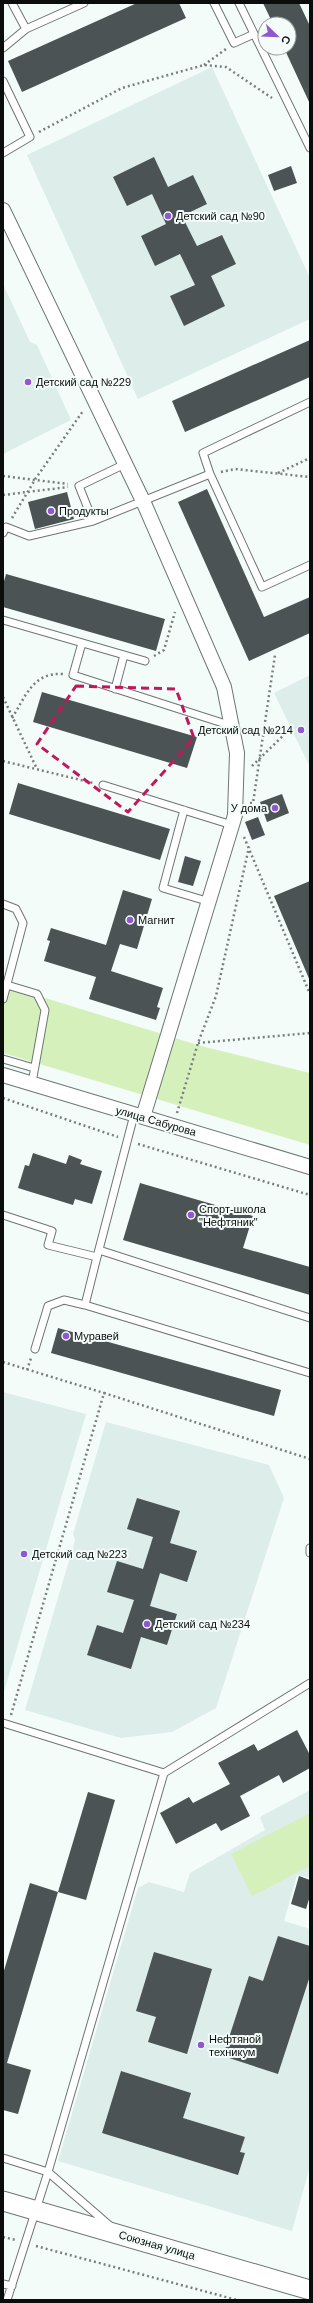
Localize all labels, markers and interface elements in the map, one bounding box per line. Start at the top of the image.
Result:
north arrow [257,16,297,56]
text: С [279,34,293,46]
place label: Детский сад №90 [176,210,265,222]
marker: Детский сад №90 [163,211,173,221]
place label: Детский сад №229 [36,376,131,388]
marker: Детский сад №229 [23,377,33,387]
place label: Продукты [59,505,109,517]
marker: Продукты [46,506,56,516]
place label: Детский сад №214 [198,724,293,736]
marker: Детский сад №214 [296,725,306,735]
place label: У дома [231,802,268,814]
marker: У дома [270,803,280,813]
place label: Магнит [138,914,175,926]
marker: Магнит [125,915,135,925]
street label: улица Сабурова [114,1104,198,1138]
place label: Спорт-школа "Нефтяник" [199,1203,267,1228]
marker: Спорт-школа "Нефтяник" [186,1210,196,1220]
place label: Муравей [74,1330,119,1342]
marker: Муравей [61,1331,71,1341]
place label: Детский сад №223 [32,1548,127,1560]
marker: Детский сад №223 [19,1549,29,1559]
place label: Детский сад №234 [155,1618,250,1630]
marker: Детский сад №234 [142,1619,152,1629]
place label: Нефтяной техникум [209,2033,261,2058]
marker: Нефтяной техникум [196,2040,206,2050]
street label: Союзная улица [117,2228,197,2262]

